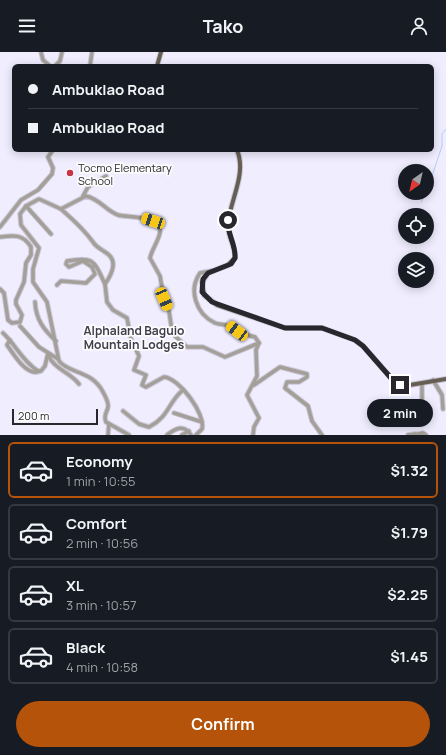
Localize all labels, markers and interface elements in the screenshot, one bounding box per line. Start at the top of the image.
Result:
text: Tako [203,14,243,38]
icon: menu [16,15,38,37]
icon: person [408,15,430,37]
text: Ambuklao Road [52,79,164,100]
text: Ambuklao Road [52,117,164,138]
place label: Tocmo Elementary School [78,160,172,188]
north arrow [398,164,434,200]
map controls [398,164,434,288]
marker: Tocmo Elementary School [65,168,75,178]
button: locate [398,208,434,244]
route start [219,211,237,229]
car [140,212,166,230]
button: layers [398,252,434,288]
car [154,286,174,312]
car [224,319,250,343]
district label: Alphaland Baguio Mountain Lodges [84,322,185,353]
route end [391,376,409,394]
callout: 2 min [367,399,433,427]
text: 2 min [383,404,417,422]
scale bar [12,407,98,426]
text: 200 m [18,408,49,423]
text: Economy [66,451,133,472]
icon: car [18,452,54,488]
text: $1.32 [390,460,428,481]
text: 1 min · 10:55 [66,472,136,490]
text: Comfort [66,513,127,534]
icon: car [18,514,54,550]
text: $1.79 [391,522,428,543]
text: 2 min · 10:56 [66,534,138,552]
text: XL [66,575,84,596]
icon: car [18,576,54,612]
text: $2.25 [387,584,428,605]
text: 3 min · 10:57 [66,596,137,614]
text: Black [66,637,105,658]
icon: car [18,638,54,674]
text: $1.45 [390,646,428,667]
text: 4 min · 10:58 [66,658,138,676]
button: Confirm [16,701,430,747]

